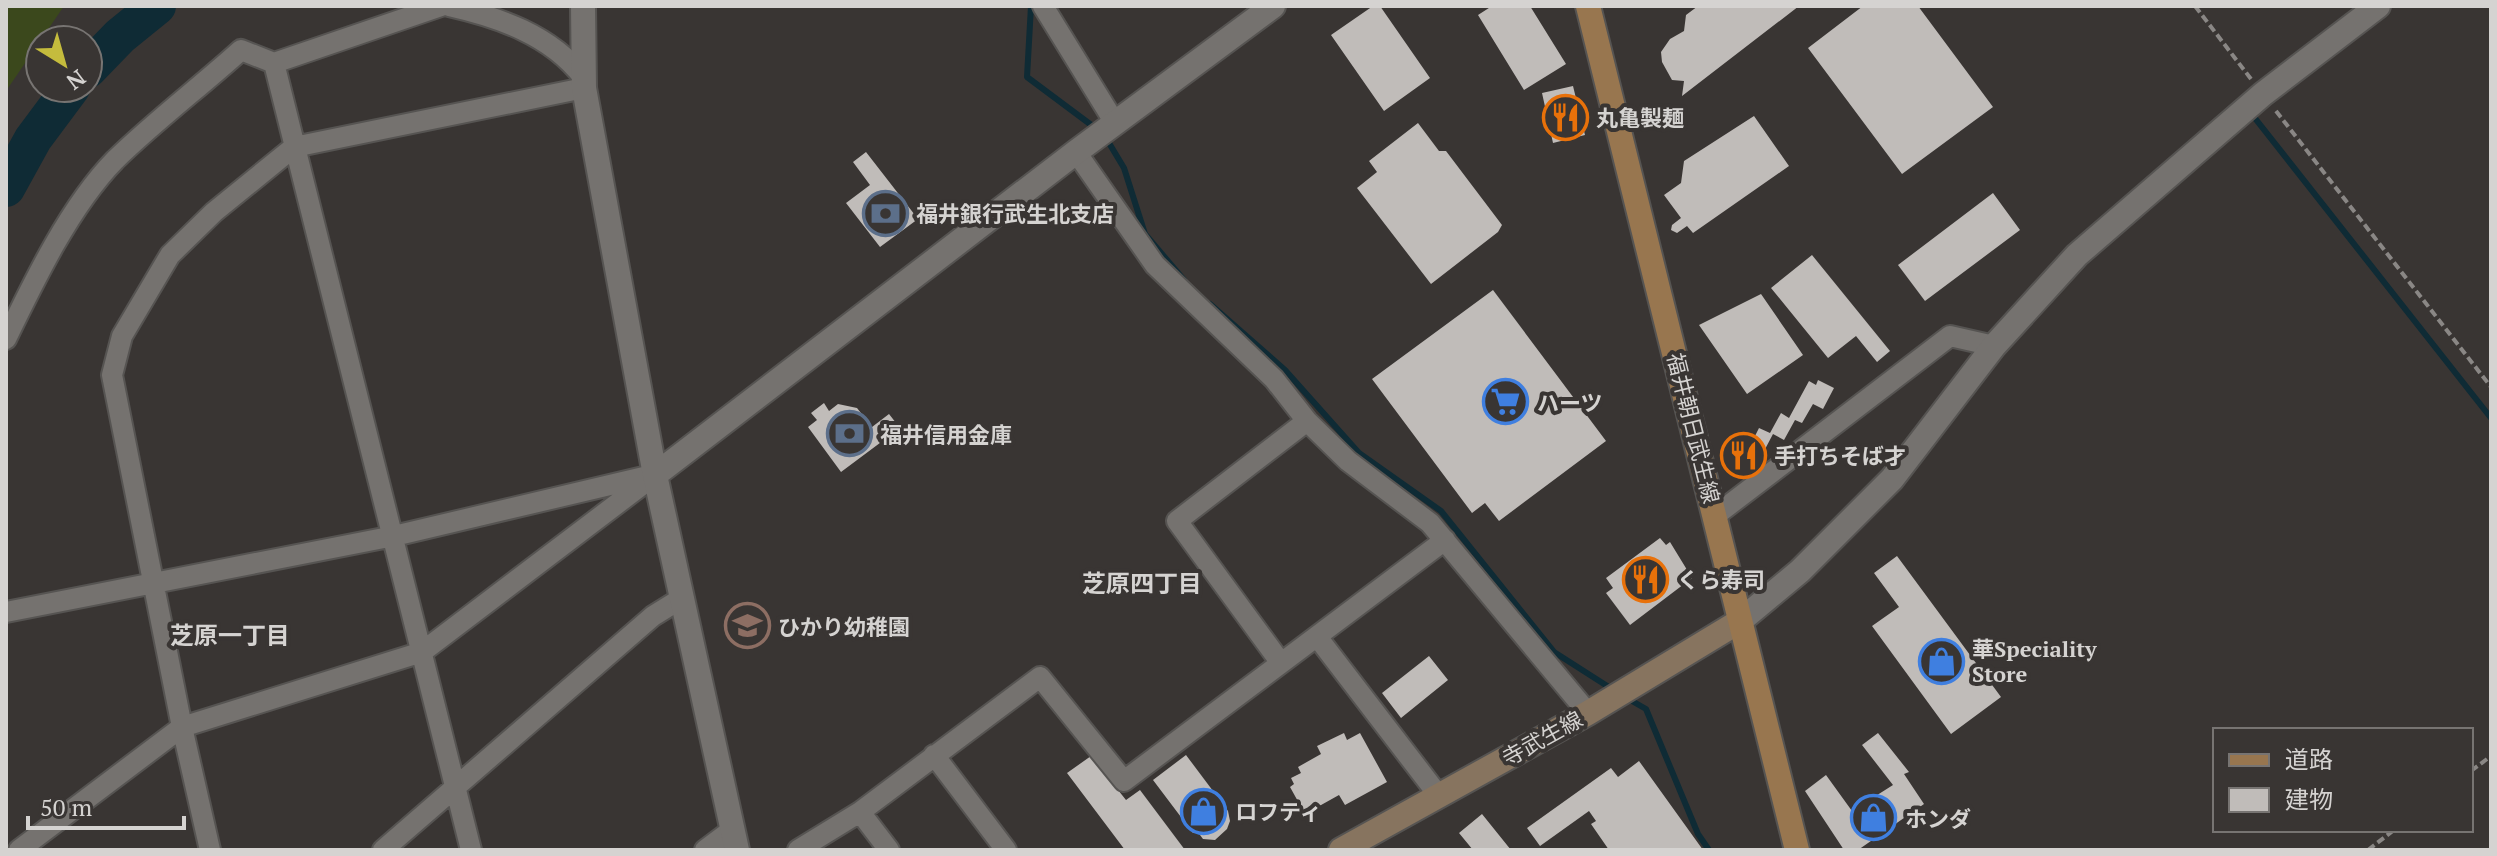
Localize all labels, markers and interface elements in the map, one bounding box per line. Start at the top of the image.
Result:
north arrow [24,24,104,104]
text: N [61,64,92,97]
restaurant icon: 丸亀製麺 [1541,93,1589,141]
place label: 丸亀製麺 [1596,103,1684,132]
bank icon: 福井銀行武生北支店 [861,189,909,237]
place label: 福井銀行武生北支店 [916,199,1114,228]
street label: 福井朝日武生線 [1661,350,1727,506]
supermarket icon: ハーツ [1482,378,1530,426]
place label: ハーツ [1537,388,1603,417]
bank icon: 福井信用金庫 [825,410,873,458]
place label: 福井信用金庫 [880,420,1012,449]
restaurant icon: 手打ちそば才 [1719,431,1767,479]
place label: 手打ちそば才 [1774,441,1906,470]
restaurant icon: くら寿司 [1622,555,1670,603]
place label: くら寿司 [1677,565,1765,594]
district label: 芝原四丁目 [1082,567,1202,599]
school or university icon: ひかり幼稚園 [723,602,771,650]
place label: ひかり幼稚園 [778,612,910,641]
district label: 芝原一丁目 [170,619,290,651]
place label: 華Speciality Store [1972,634,2097,688]
shop icon: 華Speciality Store [1917,637,1965,685]
street label: 寺武生線 [1496,704,1588,772]
legend [2213,728,2473,832]
text: 道路 [2285,743,2333,775]
scale bar [28,780,184,830]
text: 建物 [2285,783,2333,815]
shop icon: ロフティ [1180,787,1228,835]
text: 50 m [40,791,92,823]
shop icon: ホンダ [1850,794,1898,842]
place label: ロフティ [1235,797,1322,826]
place label: ホンダ [1905,804,1971,833]

